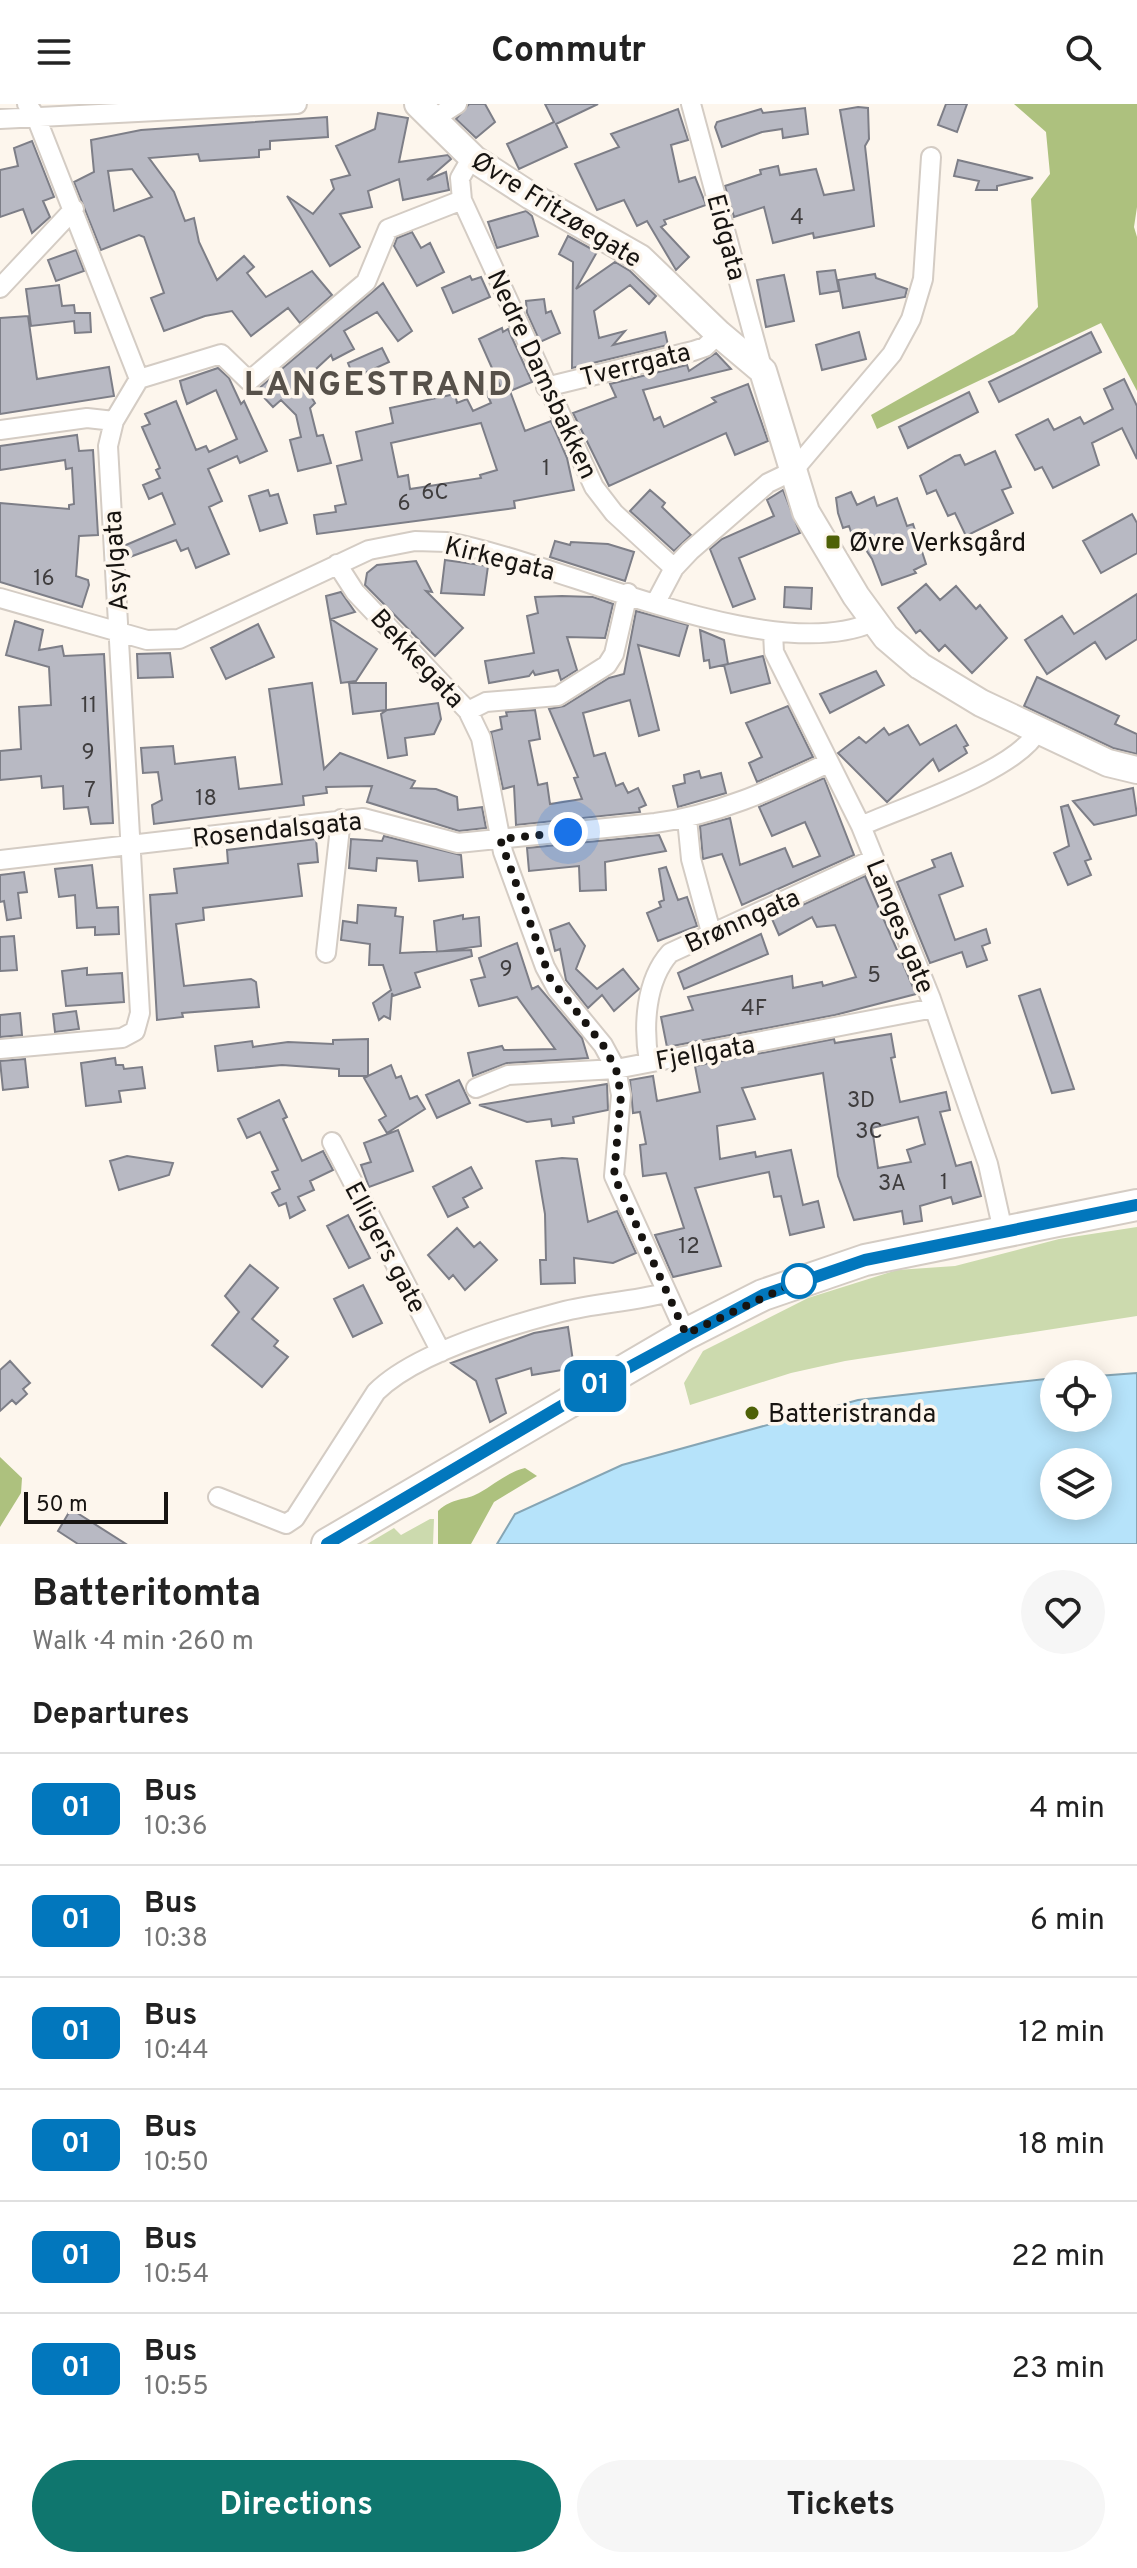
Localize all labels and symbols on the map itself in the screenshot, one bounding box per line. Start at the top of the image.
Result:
street label: Øvre Fritzøegate [464,146,647,277]
street label: Eidgata [697,191,752,284]
house number: 4 [790,205,804,232]
street label: Nedre Damsbakken [478,265,604,485]
street label: Tverrgata [577,337,694,396]
district label: LANGESTRAND [244,365,514,408]
house number: 1 [542,456,550,483]
house number: 6C [421,480,449,507]
house number: 6 [397,491,411,518]
street label: Asylgata [98,509,137,612]
place label: Øvre Verksgård [849,528,1026,561]
street label: Kirkegata [441,531,558,590]
marker: Øvre Verksgård [824,533,842,551]
house number: 16 [33,566,55,593]
street label: Bekkegata [362,603,470,716]
house number: 11 [81,693,97,720]
house number: 9 [81,740,95,767]
house number: 7 [84,778,96,805]
house number: 18 [195,786,217,813]
street label: Rosendalsgata [191,806,364,857]
your location [548,812,588,852]
street label: Langes gate [857,855,941,999]
street label: Brønngata [680,882,806,962]
house number: 9 [499,957,513,984]
house number: 5 [867,963,881,990]
house number: 4F [741,996,767,1023]
street label: Fjellgata [653,1030,758,1079]
house number: 3D [847,1088,875,1115]
house number: 3C [855,1119,883,1146]
house number: 1 [940,1170,948,1197]
house number: 3A [878,1171,906,1198]
street label: Elligers gate [335,1177,432,1320]
house number: 12 [678,1234,700,1261]
unlabelled marker [782,1264,816,1298]
line badge: 01 [559,1360,631,1412]
place label: Batteristranda [768,1399,936,1432]
marker: Batteristranda [743,1404,761,1422]
scale bar [24,1488,168,1524]

